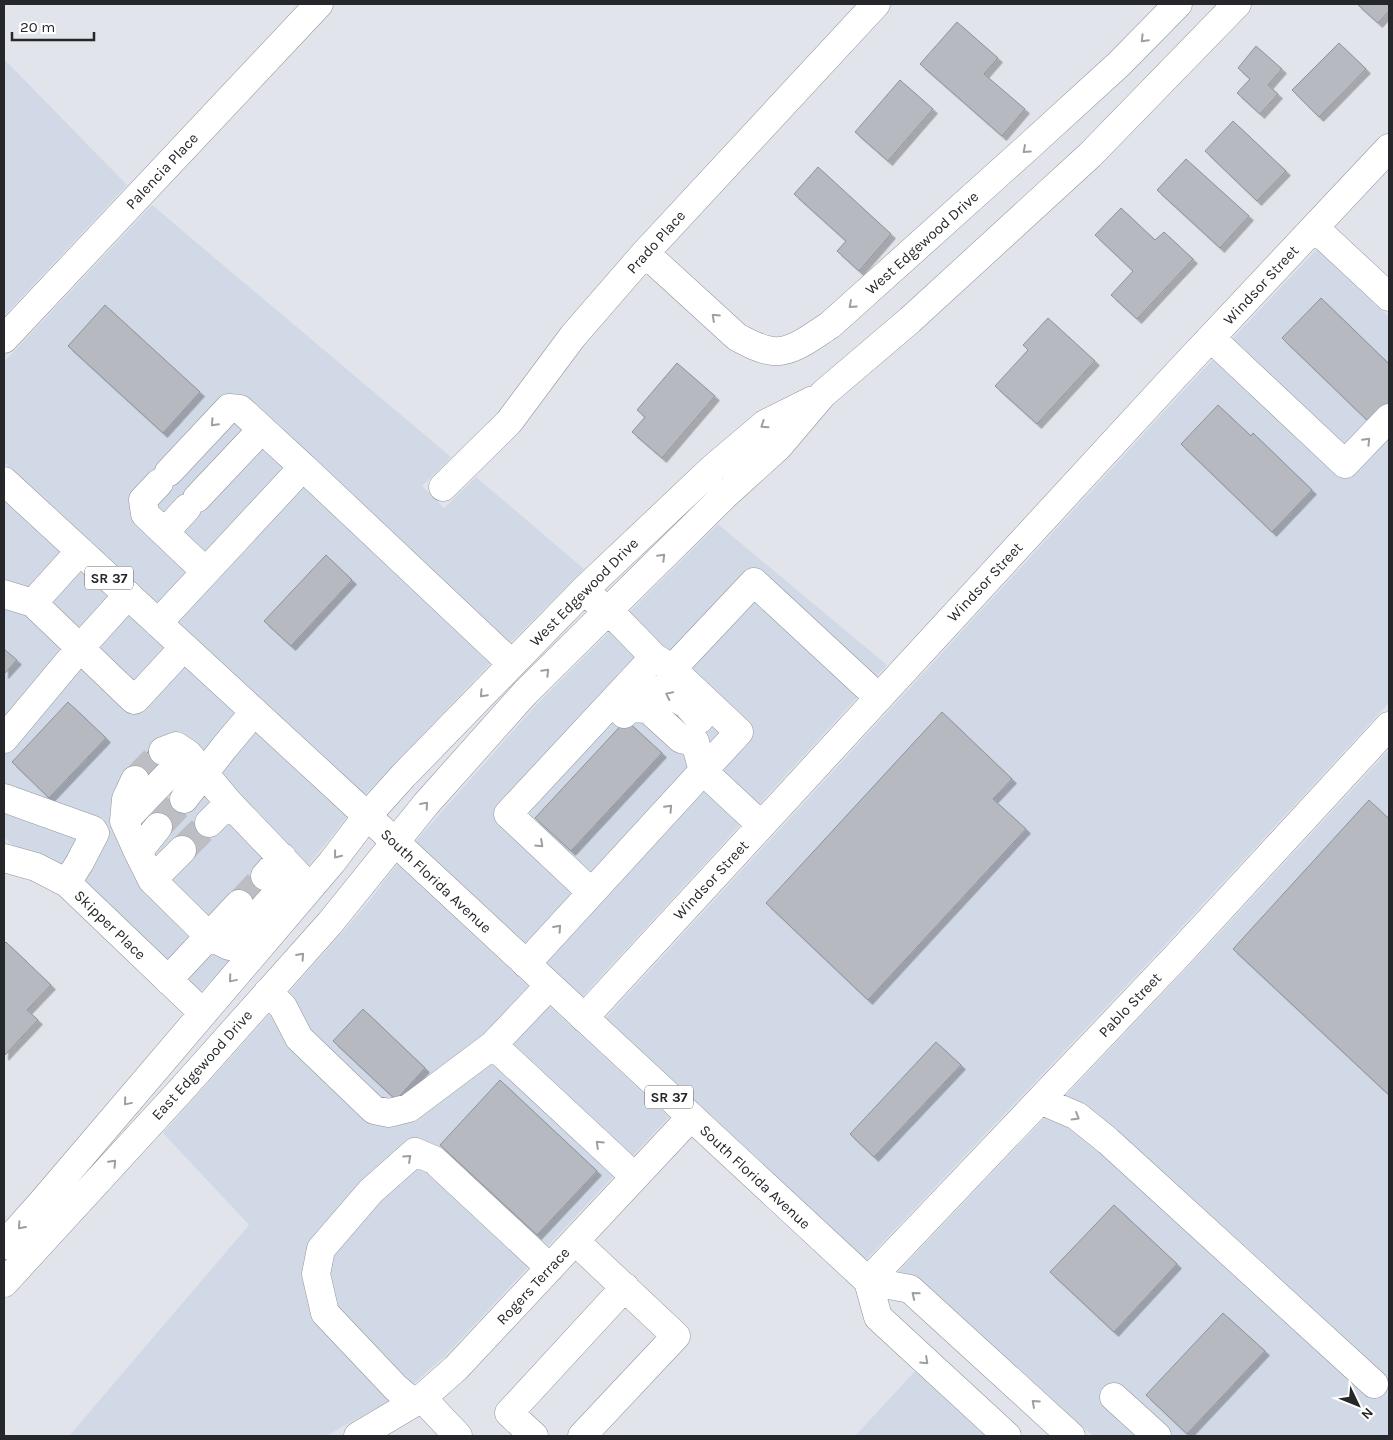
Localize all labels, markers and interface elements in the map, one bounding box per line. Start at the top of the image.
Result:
scale bar [12,10,95,42]
text: 20 m [20,18,55,36]
one-way arrow [1141,33,1150,42]
street label: Palencia Place [122,129,202,213]
one-way arrow [1022,144,1031,153]
street label: West Edgewood Drive [862,187,982,299]
street label: Prado Place [623,207,689,277]
street label: Windsor Street [1220,241,1303,328]
one-way arrow [849,299,858,308]
one-way arrow [712,314,721,323]
one-way arrow [211,418,220,427]
one-way arrow [761,419,770,428]
one-way arrow [1361,438,1370,447]
street label: West Edgewood Drive [526,534,642,650]
street label: Windsor Street [944,538,1027,625]
one-way arrow [656,554,665,563]
road number: SR 37 [85,566,133,590]
one-way arrow [541,669,550,678]
one-way arrow [480,689,489,698]
one-way arrow [666,691,675,701]
one-way arrow [420,801,429,810]
one-way arrow [663,805,672,814]
street label: South Florida Avenue [377,825,495,937]
street label: Windsor Street [670,836,753,923]
one-way arrow [534,838,543,847]
one-way arrow [335,849,343,858]
street label: Skipper Place [71,886,149,964]
one-way arrow [553,924,562,933]
one-way arrow [295,952,304,961]
street label: Pablo Street [1095,969,1165,1041]
one-way arrow [229,973,238,982]
street label: East Edgewood Drive [148,1006,256,1124]
road number: SR 37 [645,1086,693,1108]
one-way arrow [124,1097,133,1106]
one-way arrow [1071,1110,1080,1120]
street label: South Florida Avenue [696,1121,814,1233]
one-way arrow [595,1141,604,1150]
one-way arrow [402,1155,411,1164]
one-way arrow [107,1160,116,1169]
one-way arrow [18,1220,27,1229]
street label: Rogers Terrace [493,1244,573,1328]
one-way arrow [912,1292,921,1300]
one-way arrow [920,1355,929,1364]
north arrow [1333,1380,1383,1430]
one-way arrow [1032,1400,1041,1409]
text: N [1357,1404,1377,1423]

